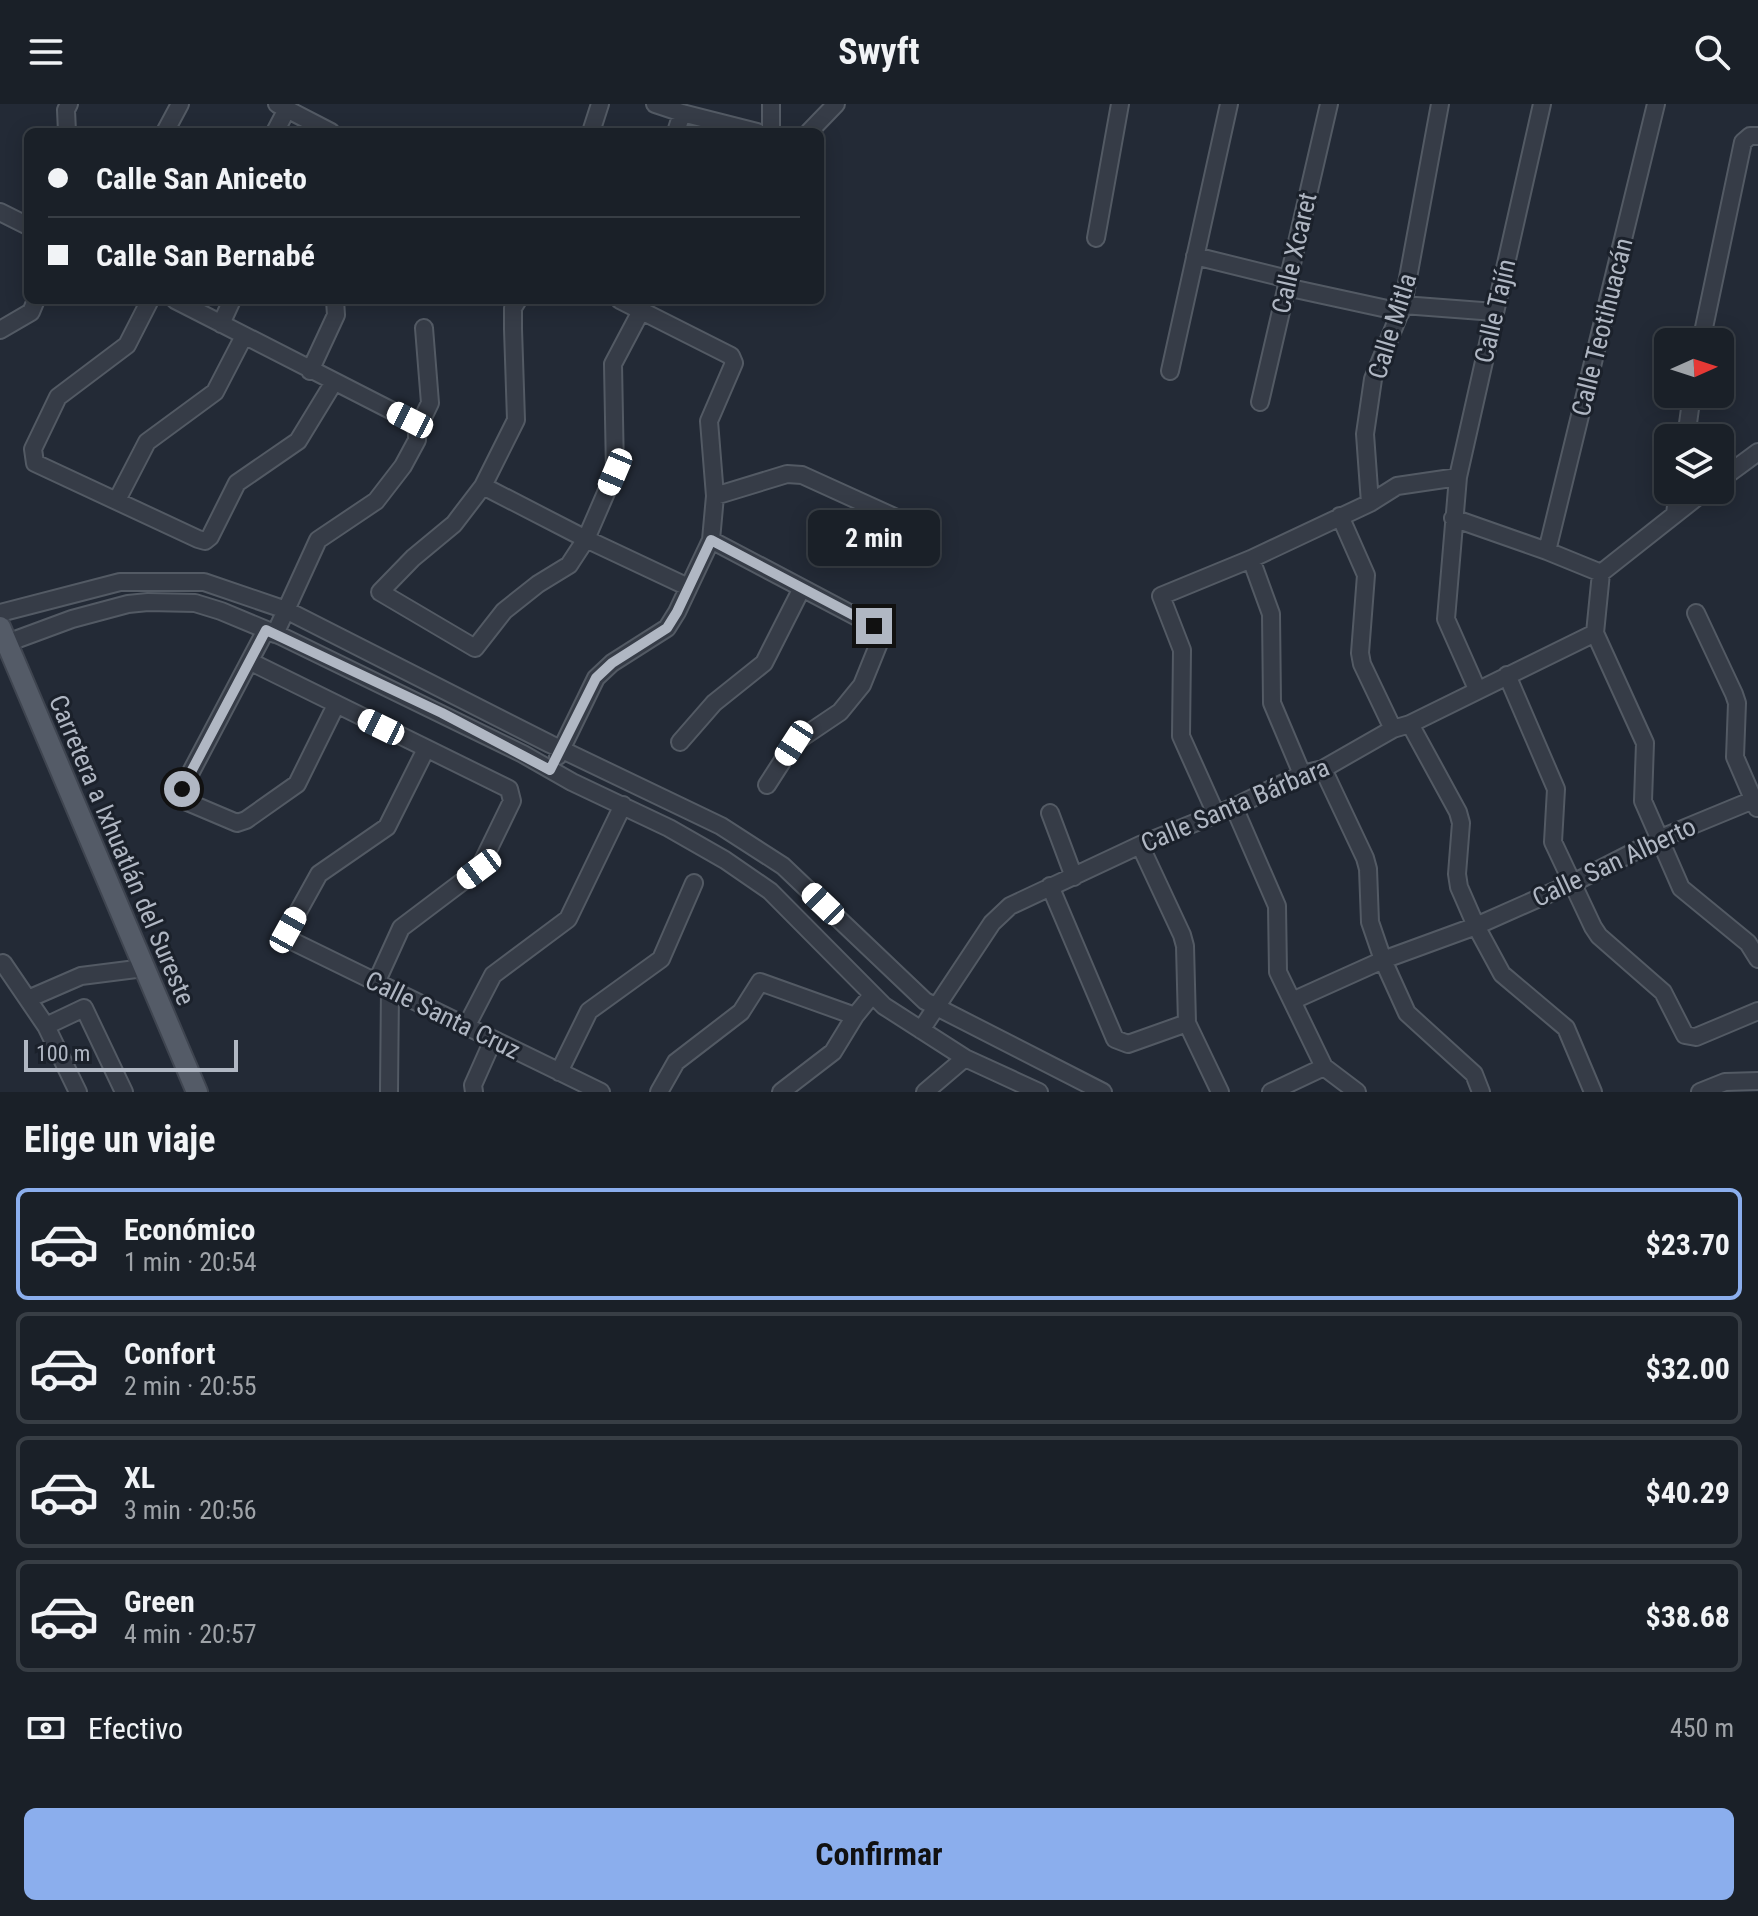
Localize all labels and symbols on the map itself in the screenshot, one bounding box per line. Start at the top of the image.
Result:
street label: Calle Xcaret [1266,190,1322,316]
street label: Calle Teotihuacán [1565,235,1639,419]
street label: Calle Tajín [1468,256,1522,366]
street label: Calle Mitla [1362,269,1422,383]
north arrow [1654,328,1734,408]
car [383,398,437,442]
car [595,445,635,499]
callout: 2 min [808,510,940,566]
route end [856,608,892,644]
street label: Carretera a Ixhuatlán del Sureste [43,690,201,1010]
car [354,706,408,748]
car [771,716,817,770]
street label: Calle Santa Bárbara [1136,752,1334,858]
route start [164,771,200,807]
street label: Calle San Alberto [1528,811,1700,913]
car [453,845,505,893]
car [797,879,849,929]
car [266,903,310,957]
street label: Calle Santa Cruz [361,965,525,1065]
scale bar [24,1036,238,1072]

